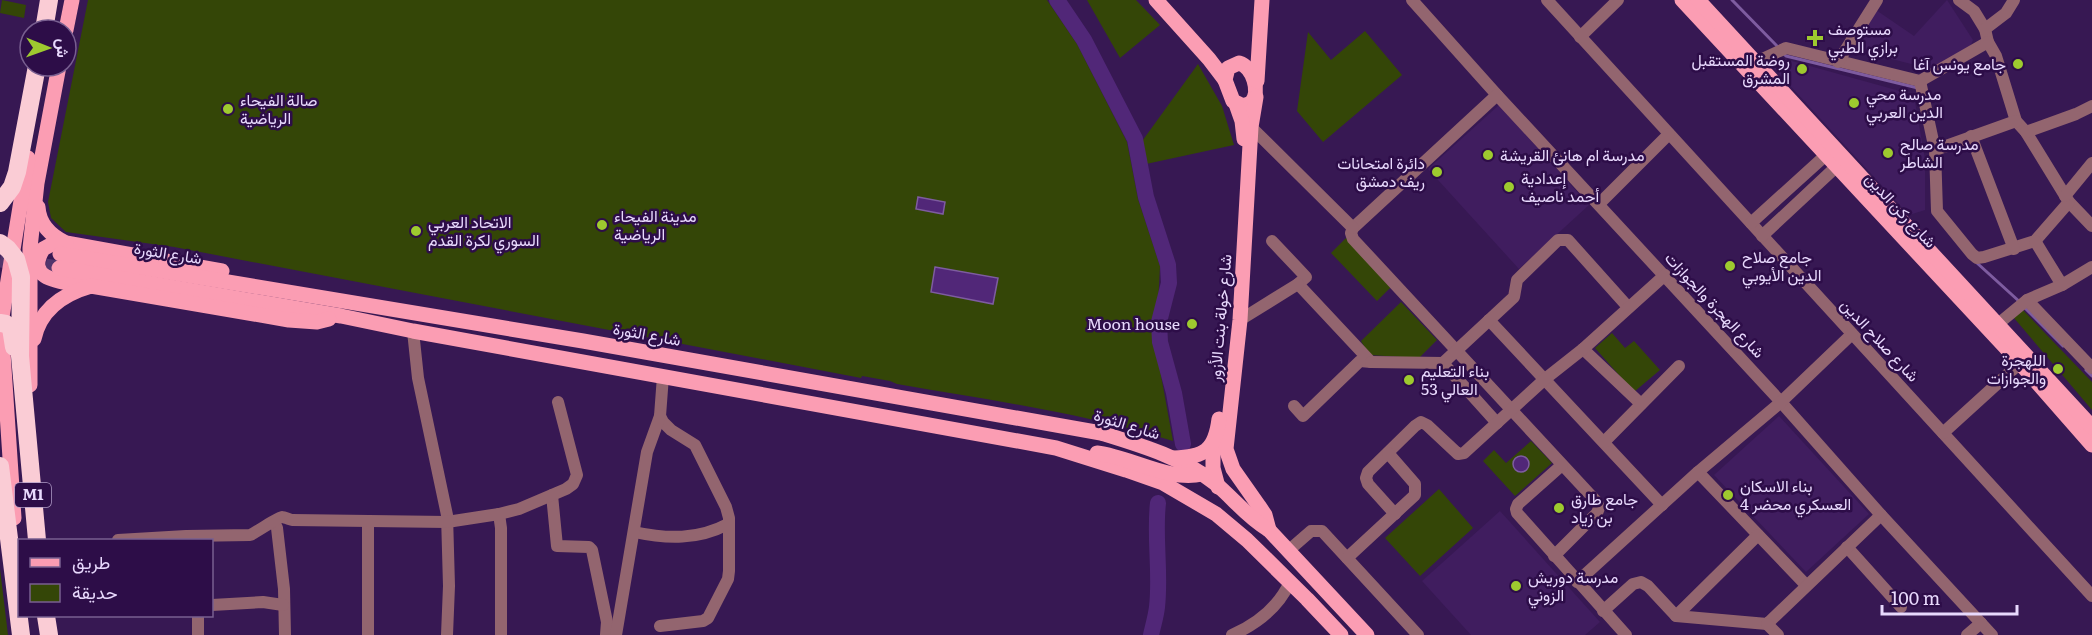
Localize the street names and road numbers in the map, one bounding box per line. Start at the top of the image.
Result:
street label: شارع ركن الدين [1860,166,1943,253]
street label: شارع الثورة [132,235,204,270]
street label: شارع الهجرة والجوازات [1659,246,1771,363]
street label: شارع خولة بنت الأزور [1201,253,1238,384]
street label: شارع صلاح الدين [1835,292,1926,387]
street label: شارع الثورة [611,315,683,352]
street label: شارع الثورة [1091,402,1163,445]
road number: M1 [15,483,51,507]

